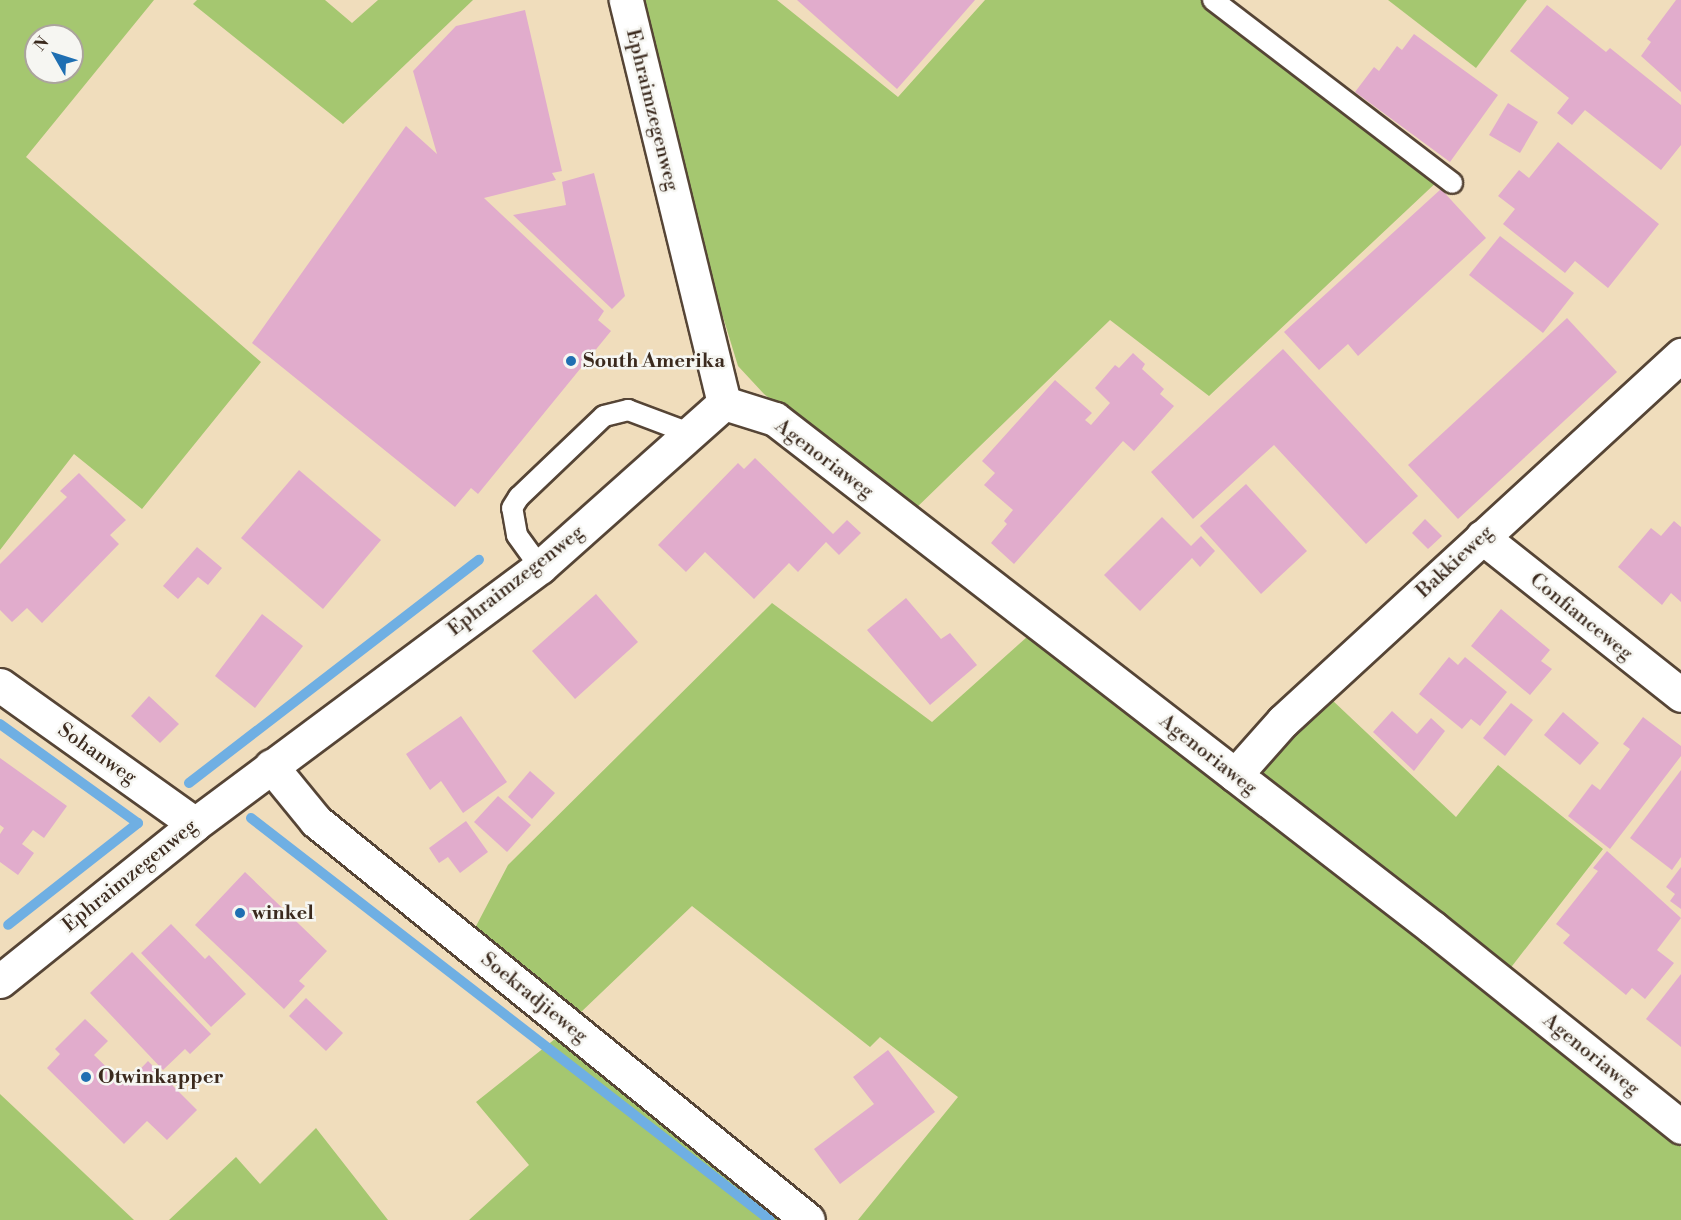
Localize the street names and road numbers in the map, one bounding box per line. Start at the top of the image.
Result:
street label: Ephraimzegenweg [620,27,684,193]
street label: Agenoriaweg [770,414,878,504]
street label: Ephraimzegenweg [443,520,589,642]
street label: Bakkieweg [1412,521,1498,603]
street label: Confianceweg [1525,568,1637,666]
street label: Agenoriaweg [1154,709,1262,801]
street label: Sohanweg [53,718,141,790]
street label: Ephraimzegenweg [58,814,202,938]
street label: Soekradjieweg [476,948,592,1048]
street label: Agenoriaweg [1538,1009,1644,1101]

